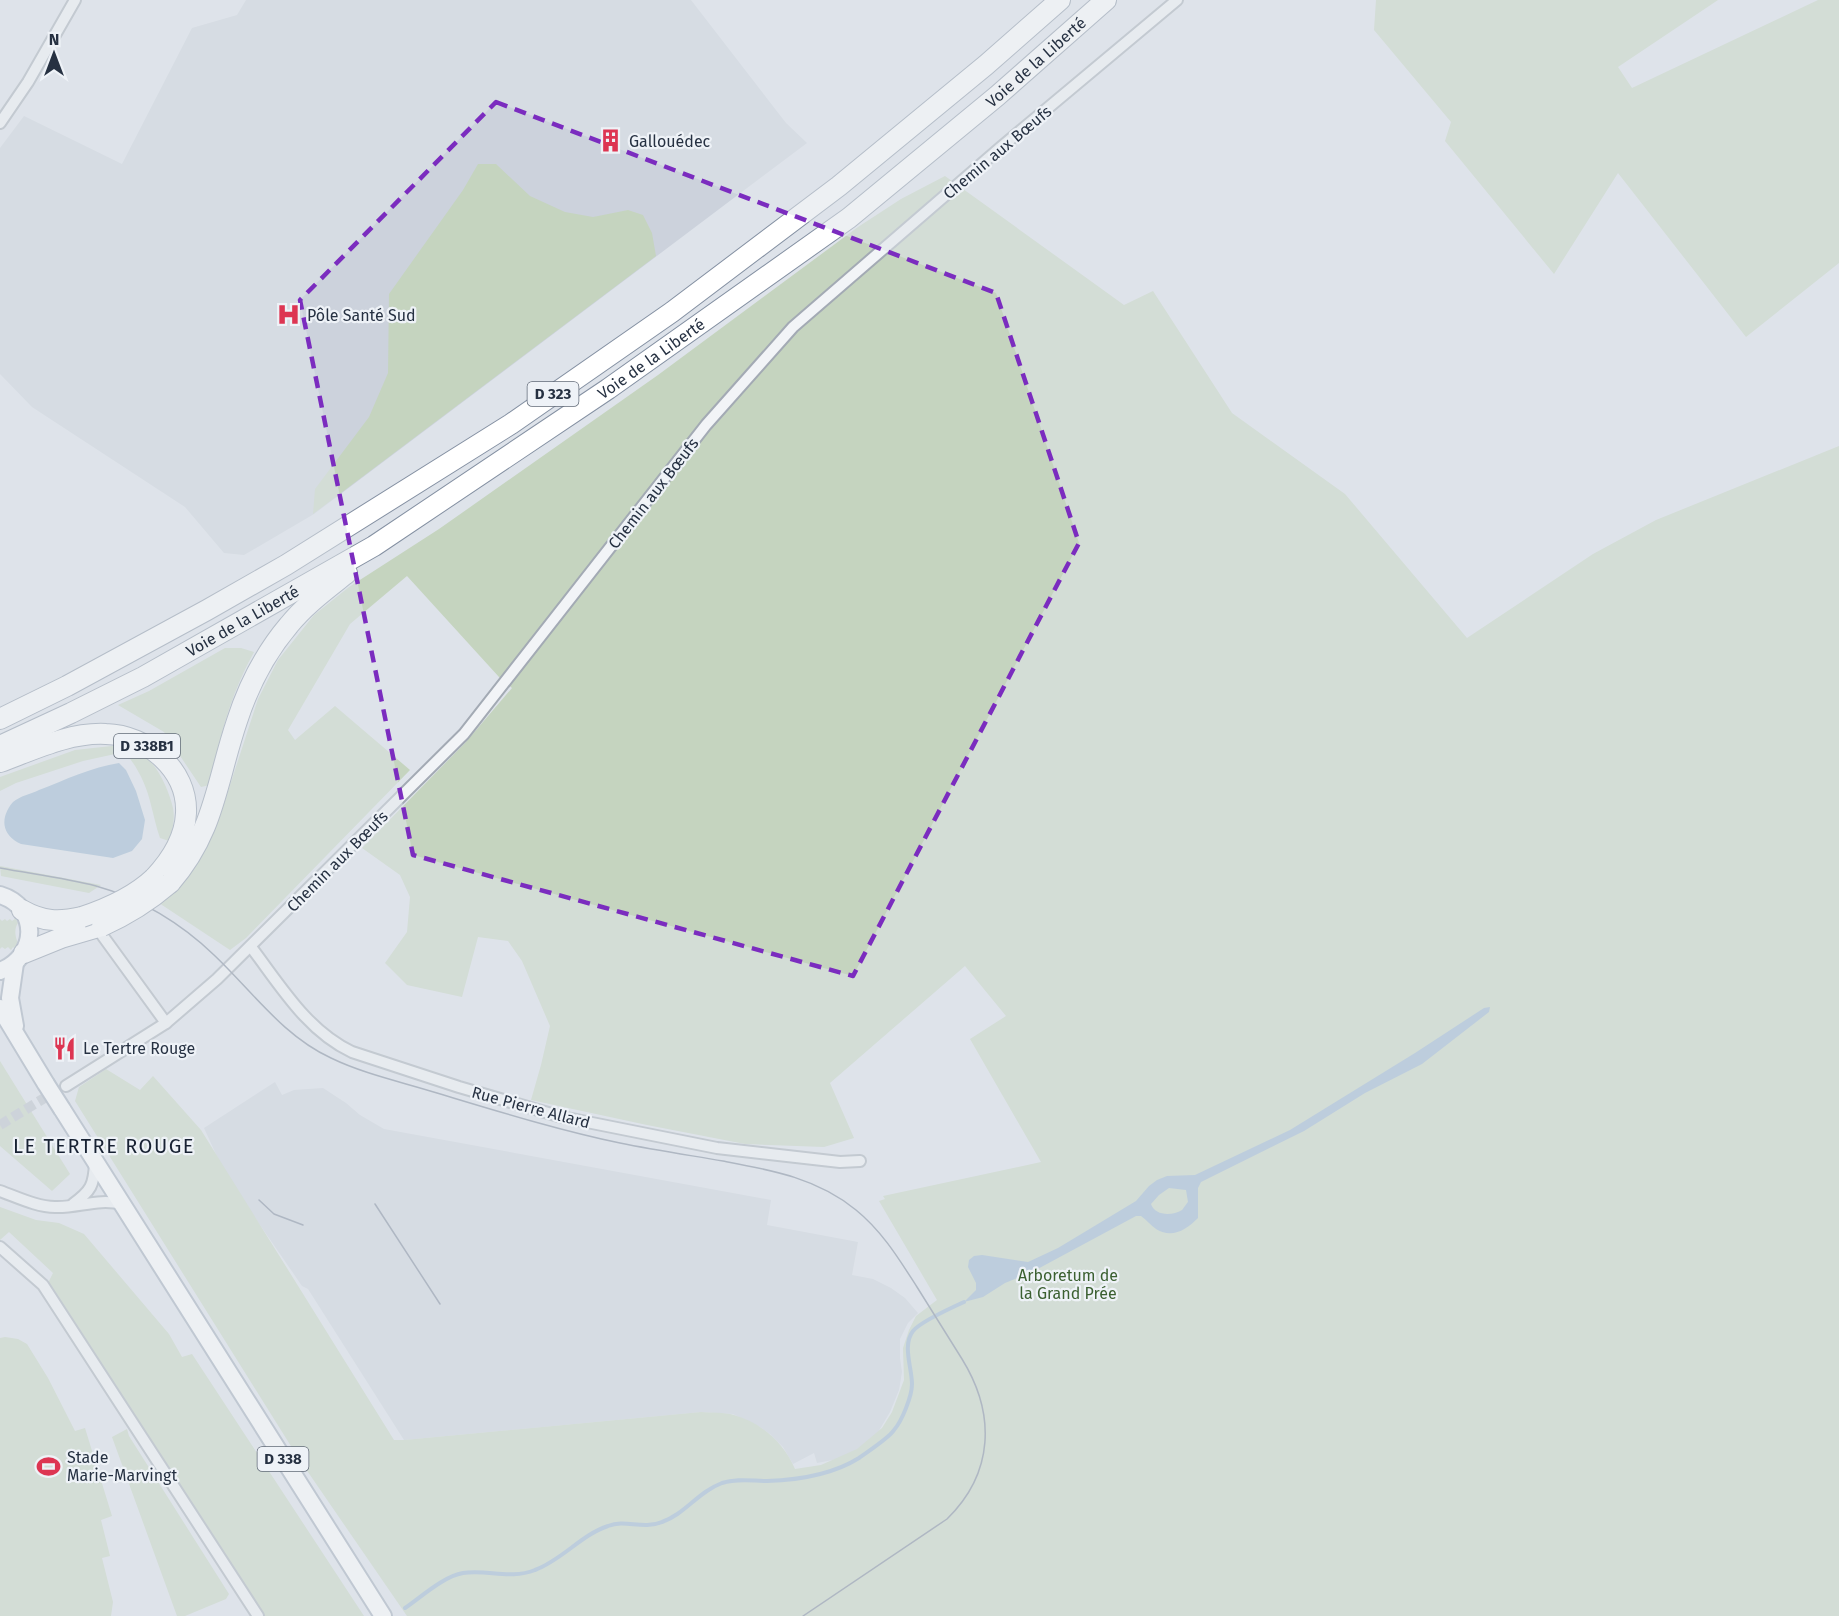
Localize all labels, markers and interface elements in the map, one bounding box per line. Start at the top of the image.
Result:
street label: Voie de la Liberté [982,13,1090,111]
north arrow [24,24,84,84]
text: N [49,30,59,49]
street label: Chemin aux Bœufs [939,102,1055,203]
building icon: Gallouédec [598,128,624,154]
place label: Gallouédec [629,132,711,151]
hospital icon: Pôle Santé Sud [276,302,302,328]
place label: Pôle Santé Sud [307,306,416,325]
street label: Voie de la Liberté [594,314,709,403]
road number: D 323 [528,382,578,406]
street label: Chemin aux Bœufs [604,434,702,552]
street label: Voie de la Liberté [183,582,302,661]
road number: D 338B1 [114,734,180,758]
street label: Chemin aux Bœufs [283,807,392,916]
restaurant icon: Le Tertre Rouge [52,1035,78,1061]
place label: Le Tertre Rouge [83,1039,195,1058]
street label: Rue Pierre Allard [470,1083,592,1132]
district label: LE TERTRE ROUGE [13,1134,195,1158]
park label: Arboretum de la Grand Prée [1018,1266,1118,1303]
road number: D 338 [258,1447,308,1471]
place label: Stade Marie-Marvingt [67,1448,177,1485]
sports icon: Stade Marie-Marvingt [36,1453,62,1479]

